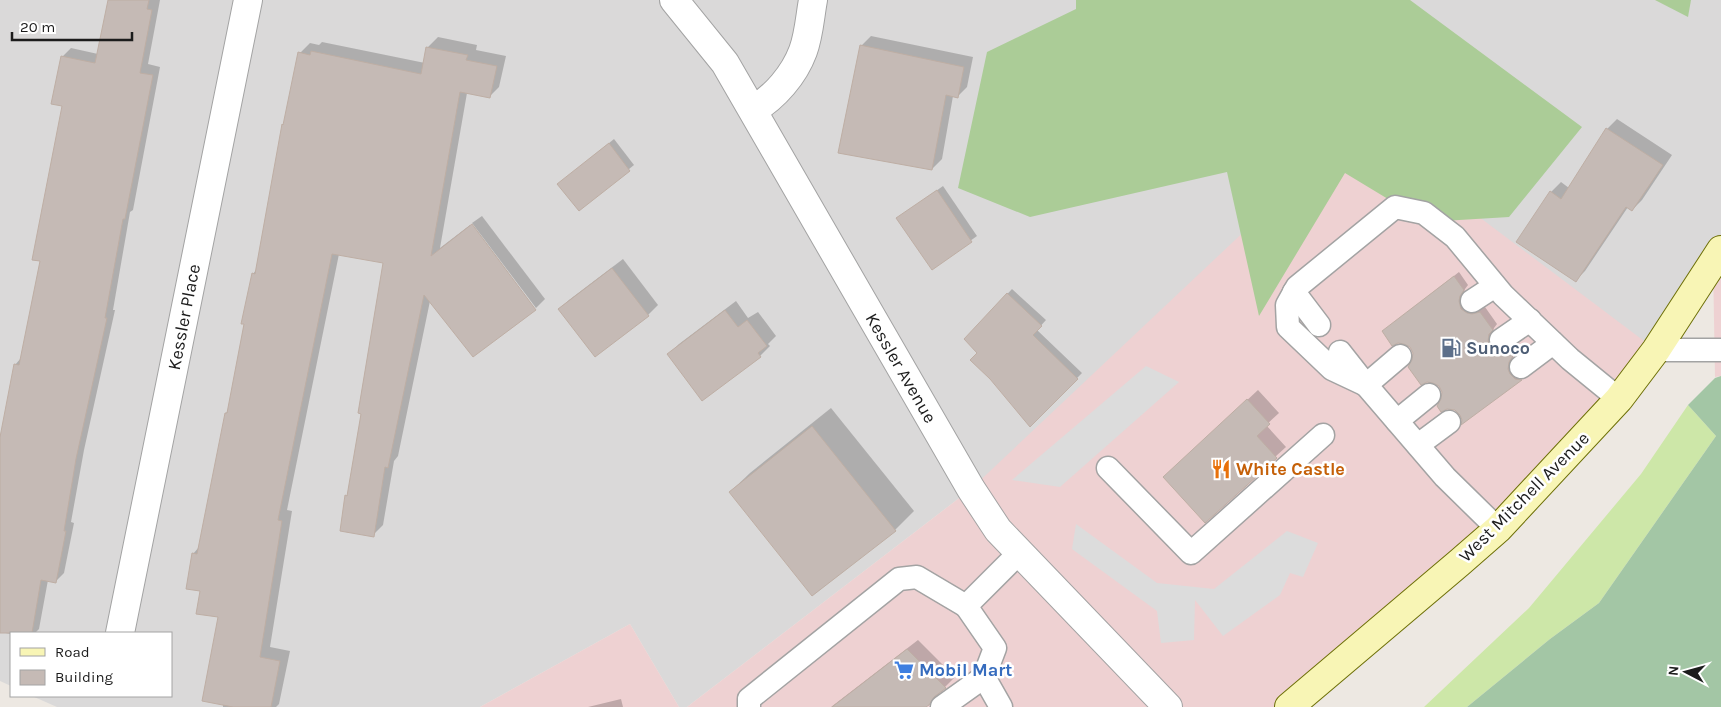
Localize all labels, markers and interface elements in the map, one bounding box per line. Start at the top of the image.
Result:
scale bar [12,10,132,42]
text: 20 m [20,18,55,36]
street label: Kessler Place [163,262,205,372]
street label: Kessler Avenue [861,309,941,427]
fuel station icon: Sunoco [1440,337,1462,359]
place label: Sunoco [1466,337,1530,359]
street label: West Mitchell Avenue [1454,427,1594,567]
restaurant icon: White Castle [1210,458,1232,480]
place label: White Castle [1236,458,1345,480]
legend [10,632,172,697]
text: Road [55,643,90,661]
north arrow [1661,647,1711,697]
supermarket icon: Mobil Mart [893,659,915,681]
place label: Mobil Mart [919,659,1012,681]
text: N [1665,665,1683,677]
text: Building [55,668,113,686]

